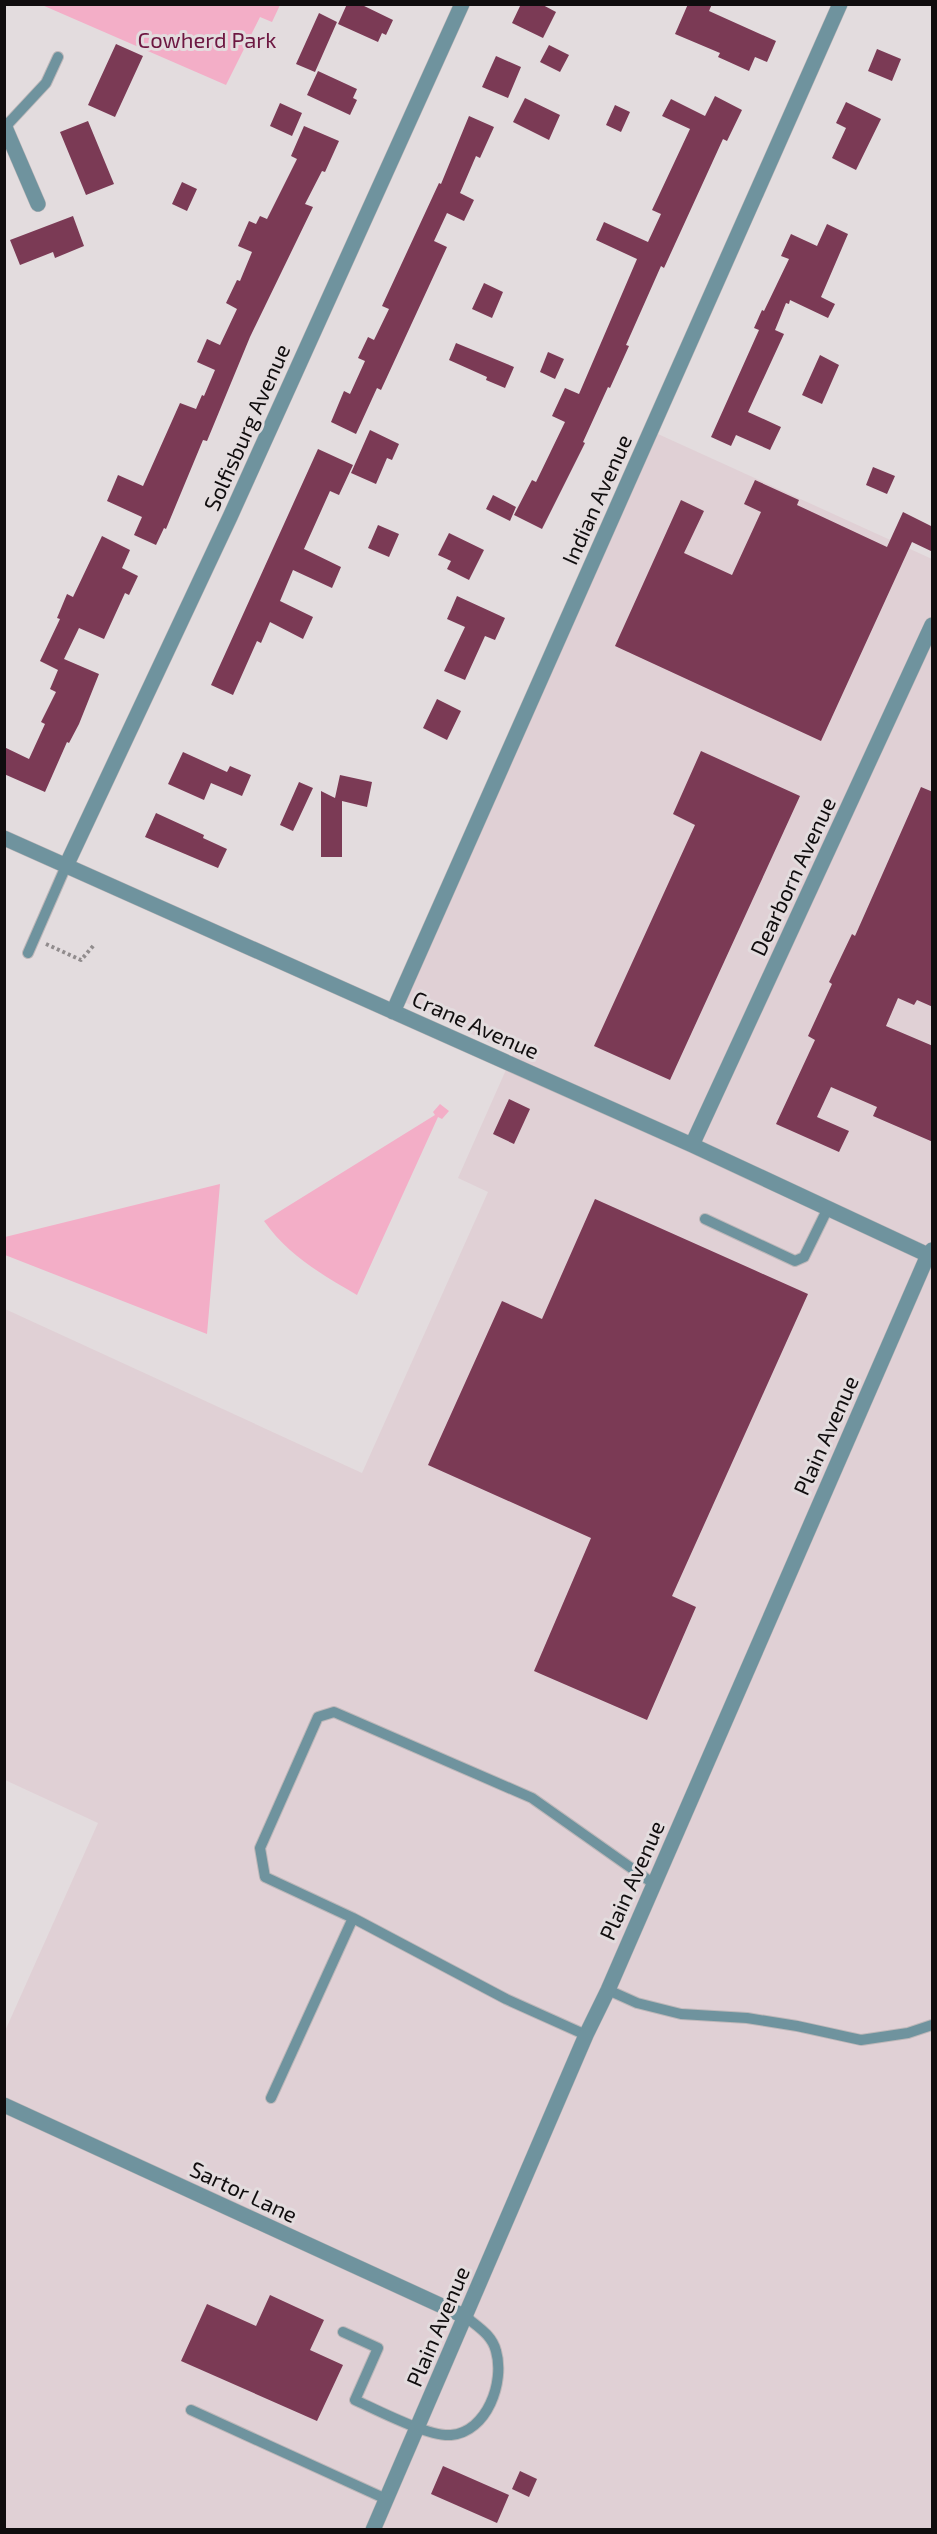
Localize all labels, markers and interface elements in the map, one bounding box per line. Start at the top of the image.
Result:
park label: Cowherd Park [138,26,276,52]
street label: Solfisburg Avenue [198,340,294,514]
street label: Indian Avenue [556,430,636,568]
street label: Dearborn Avenue [744,793,840,959]
street label: Crane Avenue [409,984,543,1064]
street label: Plain Avenue [787,1371,863,1499]
street label: Plain Avenue [593,1816,669,1944]
street label: Sartor Lane [186,2155,302,2227]
street label: Plain Avenue [400,2262,474,2390]

